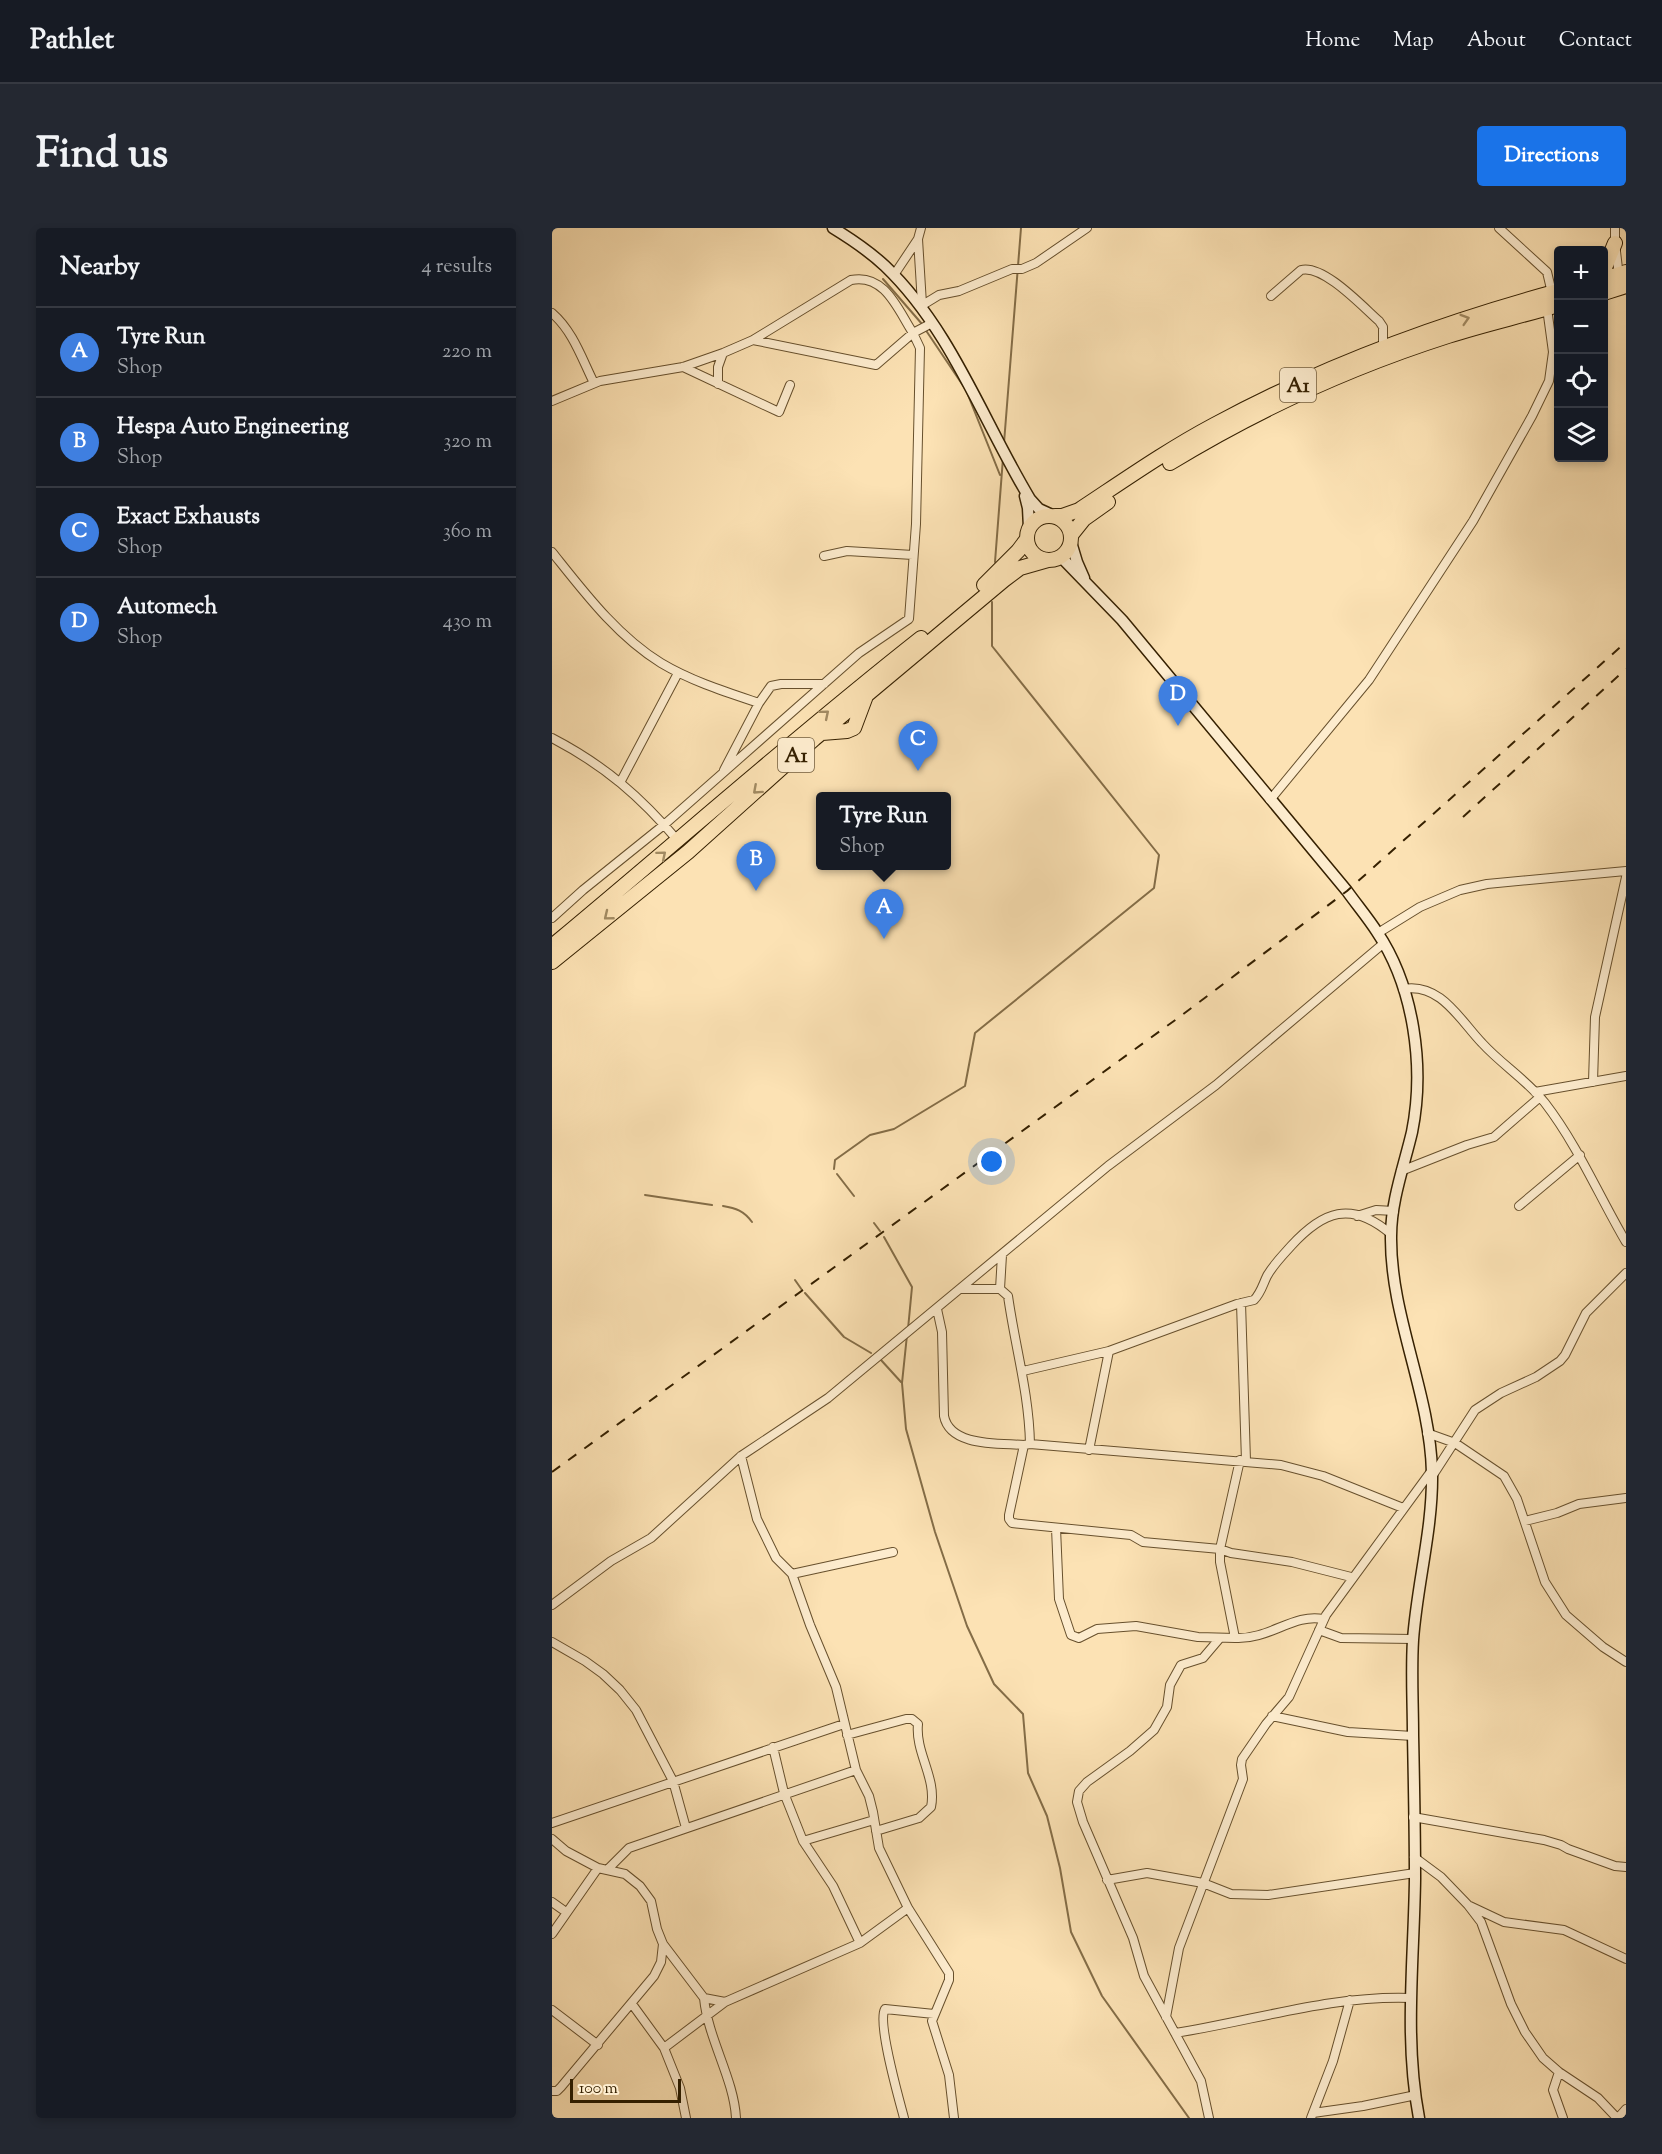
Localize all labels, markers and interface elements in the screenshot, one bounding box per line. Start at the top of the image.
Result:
text: Pathlet [30,21,114,61]
text: Home [1305,26,1360,56]
text: Map [1393,26,1434,56]
text: About [1467,26,1526,56]
text: Contact [1559,26,1632,56]
text: Find us [36,126,168,186]
button: Directions [1477,126,1626,186]
map controls [1554,246,1608,462]
button: + [1554,246,1608,300]
text: Nearby [60,249,140,286]
text: 4 results [421,253,492,282]
button: − [1554,300,1608,354]
one-way arrow [1459,314,1470,326]
text: Tyre Run [117,322,206,354]
text: A [71,338,88,367]
text: 220 m [442,338,492,367]
text: Shop [117,354,162,383]
button: locate [1554,354,1608,408]
road number: A1 [1280,368,1316,402]
button: layers [1554,408,1608,462]
text: Hespa Auto Engineering [117,412,349,444]
text: B [73,428,86,457]
text: 320 m [443,428,492,457]
text: Shop [117,444,162,473]
text: Exact Exhausts [117,502,260,534]
text: C [71,518,88,547]
text: 360 m [443,518,492,547]
text: Shop [117,534,162,563]
text: Automech [117,592,217,624]
text: D [72,608,87,637]
text: 430 m [443,608,492,637]
text: Shop [117,624,162,653]
pin: D [1158,676,1198,726]
one-way arrow [818,710,829,721]
pin: C [898,722,938,771]
road number: A1 [778,738,814,772]
one-way arrow [753,783,764,794]
popup [816,792,951,870]
text: Tyre Run [839,801,928,833]
text: Shop [839,833,885,862]
pin: B [736,842,776,891]
one-way arrow [655,851,666,862]
pin: A [864,890,904,939]
one-way arrow [604,909,615,920]
your location [977,1147,1006,1176]
scale bar [570,2076,681,2104]
text: 100 m [579,2078,618,2101]

